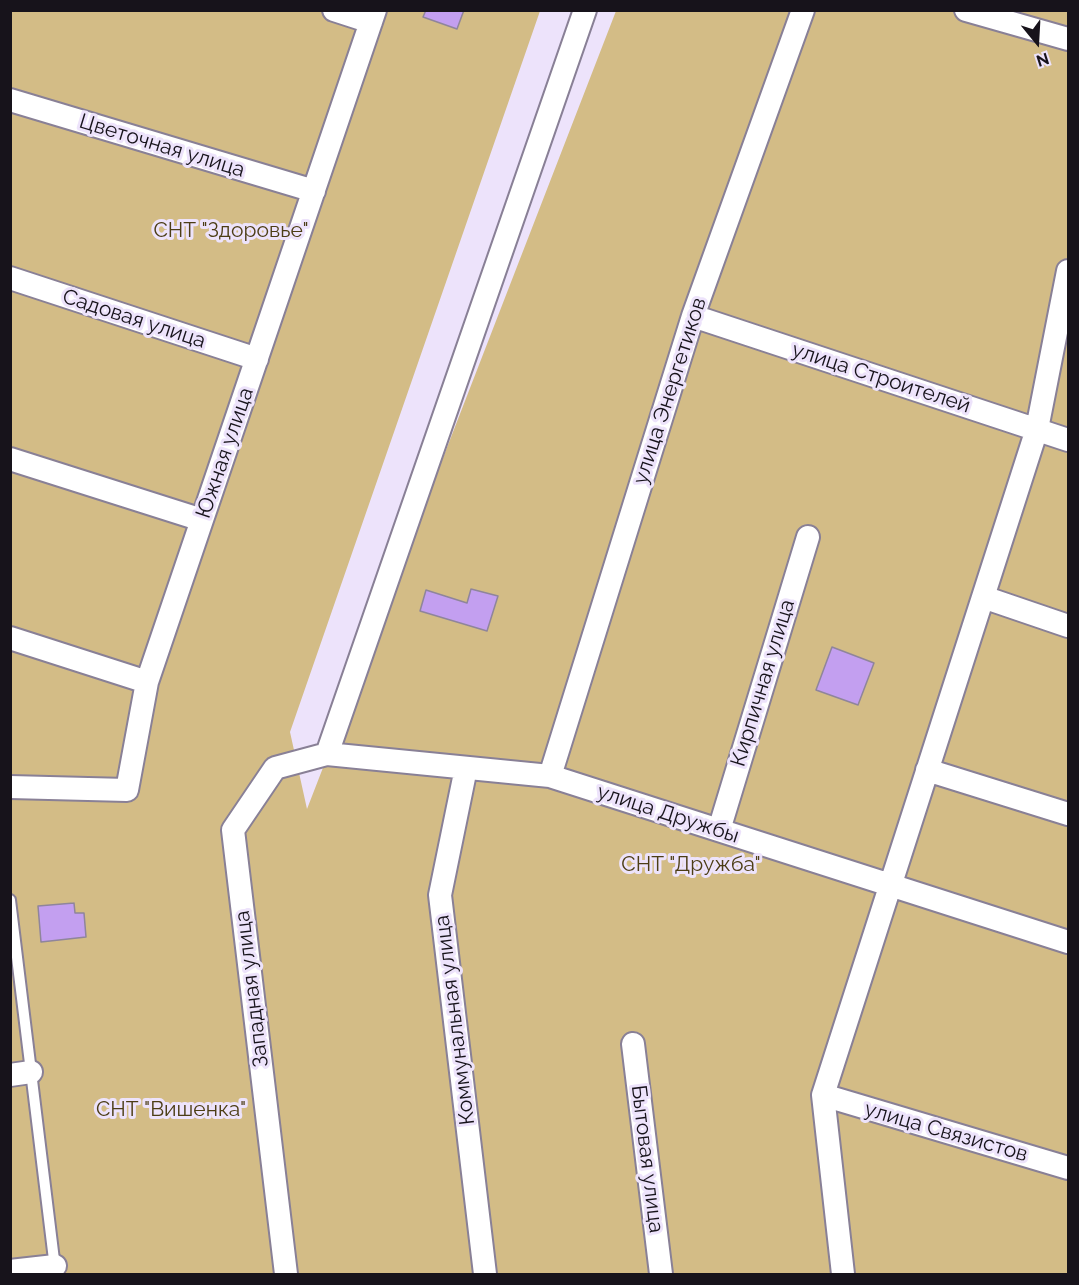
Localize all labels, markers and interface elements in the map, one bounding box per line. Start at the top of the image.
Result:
north arrow [1007,12,1067,72]
text: N [1034,49,1051,71]
street label: Цветочная улица [76,109,248,183]
park label: СНТ "Здоровье" [153,218,309,244]
street label: Садовая улица [59,284,209,354]
street label: улица Энергетиков [628,295,712,487]
street label: улица Строителей [789,337,973,419]
street label: Южная улица [191,384,259,522]
street label: Кирпичная улица [726,596,800,770]
street label: улица Дружбы [594,779,742,849]
park label: СНТ "Дружба" [621,852,761,878]
street label: Западная улица [230,909,274,1069]
street label: Коммунальная улица [430,914,480,1126]
street label: Бытовая улица [625,1084,669,1234]
park label: СНТ "Вишенка" [96,1097,246,1123]
street label: улица Связистов [861,1097,1031,1167]

